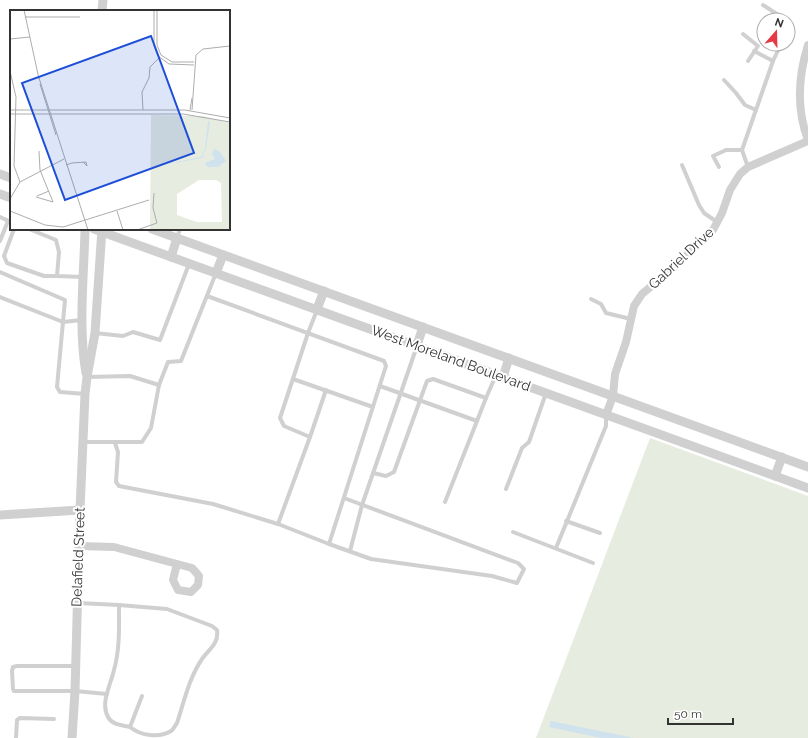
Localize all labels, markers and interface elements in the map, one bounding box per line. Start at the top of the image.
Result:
inset map [10,10,230,230]
north arrow [756,12,796,52]
text: N [773,16,785,31]
street label: Gabriel Drive [645,224,717,292]
street label: West Moreland Boulevard [369,322,533,394]
street label: Delafield Street [68,507,88,607]
scale bar [668,700,733,726]
text: 50 m [674,707,702,721]

